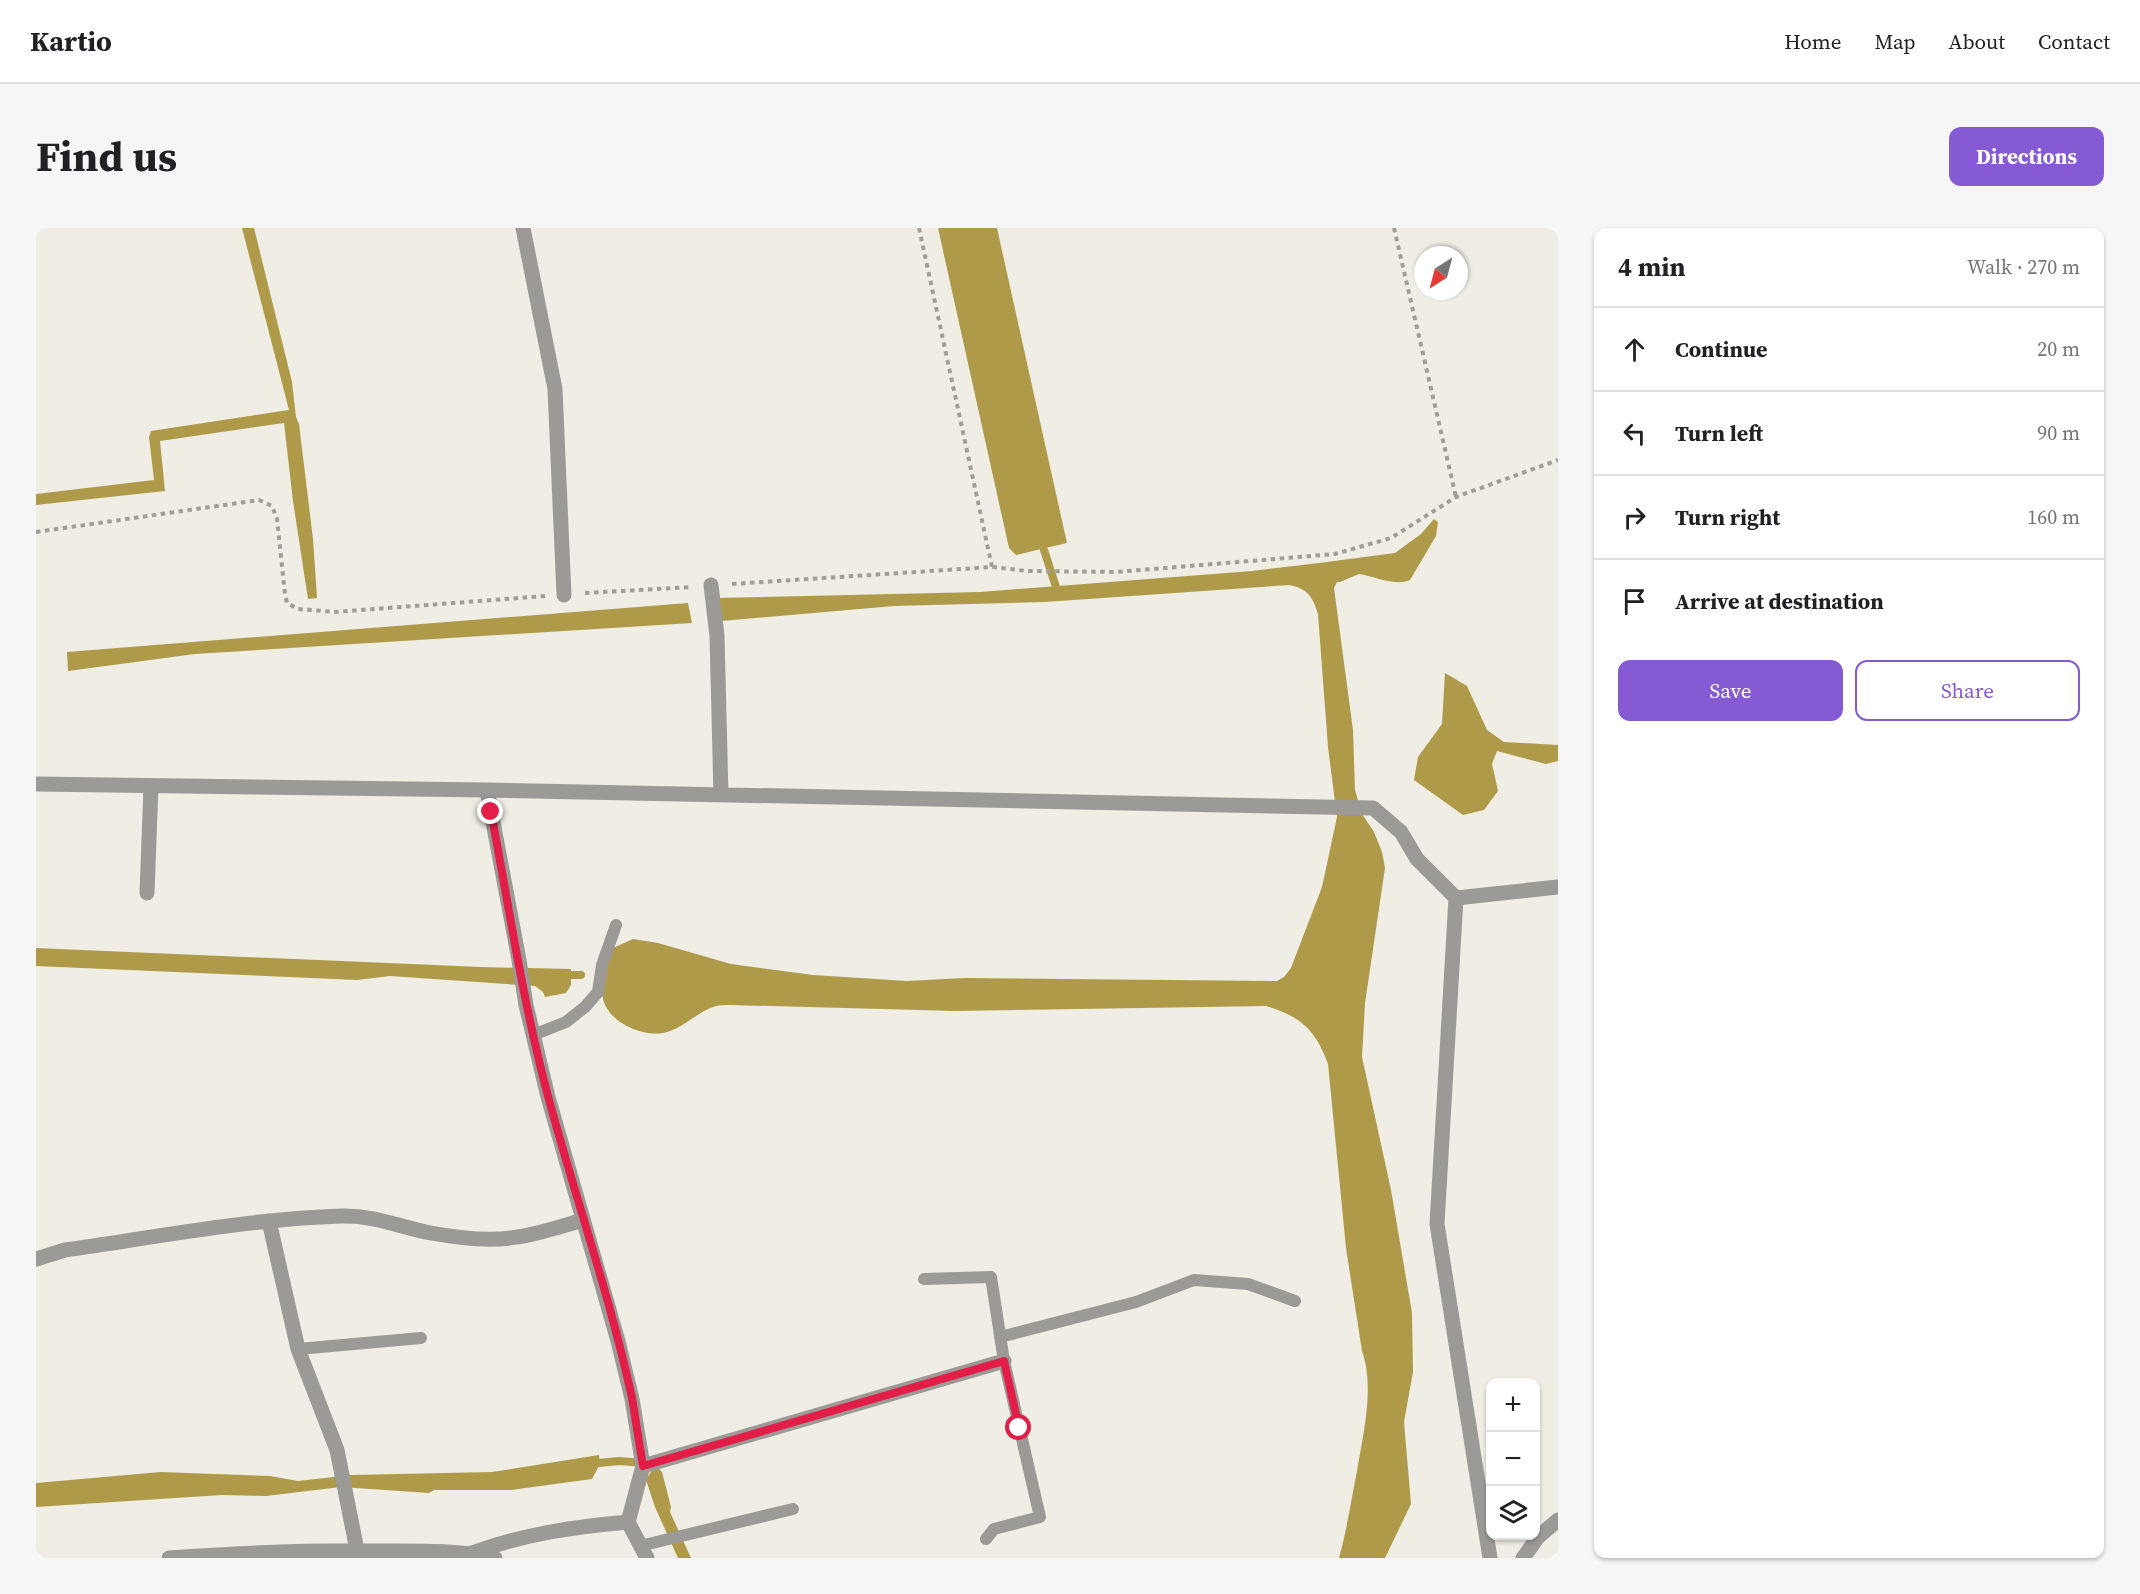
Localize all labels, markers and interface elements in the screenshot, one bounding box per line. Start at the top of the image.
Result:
text: Kartio [30,22,112,60]
text: Home [1784,27,1842,56]
text: Map [1875,27,1916,56]
text: About [1949,27,2005,56]
text: Contact [2038,27,2110,56]
text: Find us [36,127,177,185]
button: Directions [1949,127,2104,186]
north arrow [1414,246,1468,300]
text: 4 min [1618,249,1685,285]
text: Walk · 270 m [1967,253,2080,281]
icon: ahead [1618,333,1651,366]
text: Continue [1675,334,1768,364]
text: 20 m [2037,335,2080,363]
icon: left [1618,417,1651,450]
text: Turn left [1675,418,1763,448]
text: 90 m [2037,419,2080,447]
icon: right [1618,501,1651,534]
text: Turn right [1675,502,1780,532]
text: 160 m [2027,503,2080,531]
icon: arrive [1618,585,1651,618]
text: Arrive at destination [1675,586,1884,616]
button: Save [1618,660,1843,721]
button: Share [1855,660,2080,721]
route end [477,798,503,824]
map controls [1486,1378,1540,1540]
button: + [1486,1378,1540,1432]
route start [1005,1414,1031,1440]
button: − [1486,1432,1540,1486]
button: layers [1486,1486,1540,1540]

